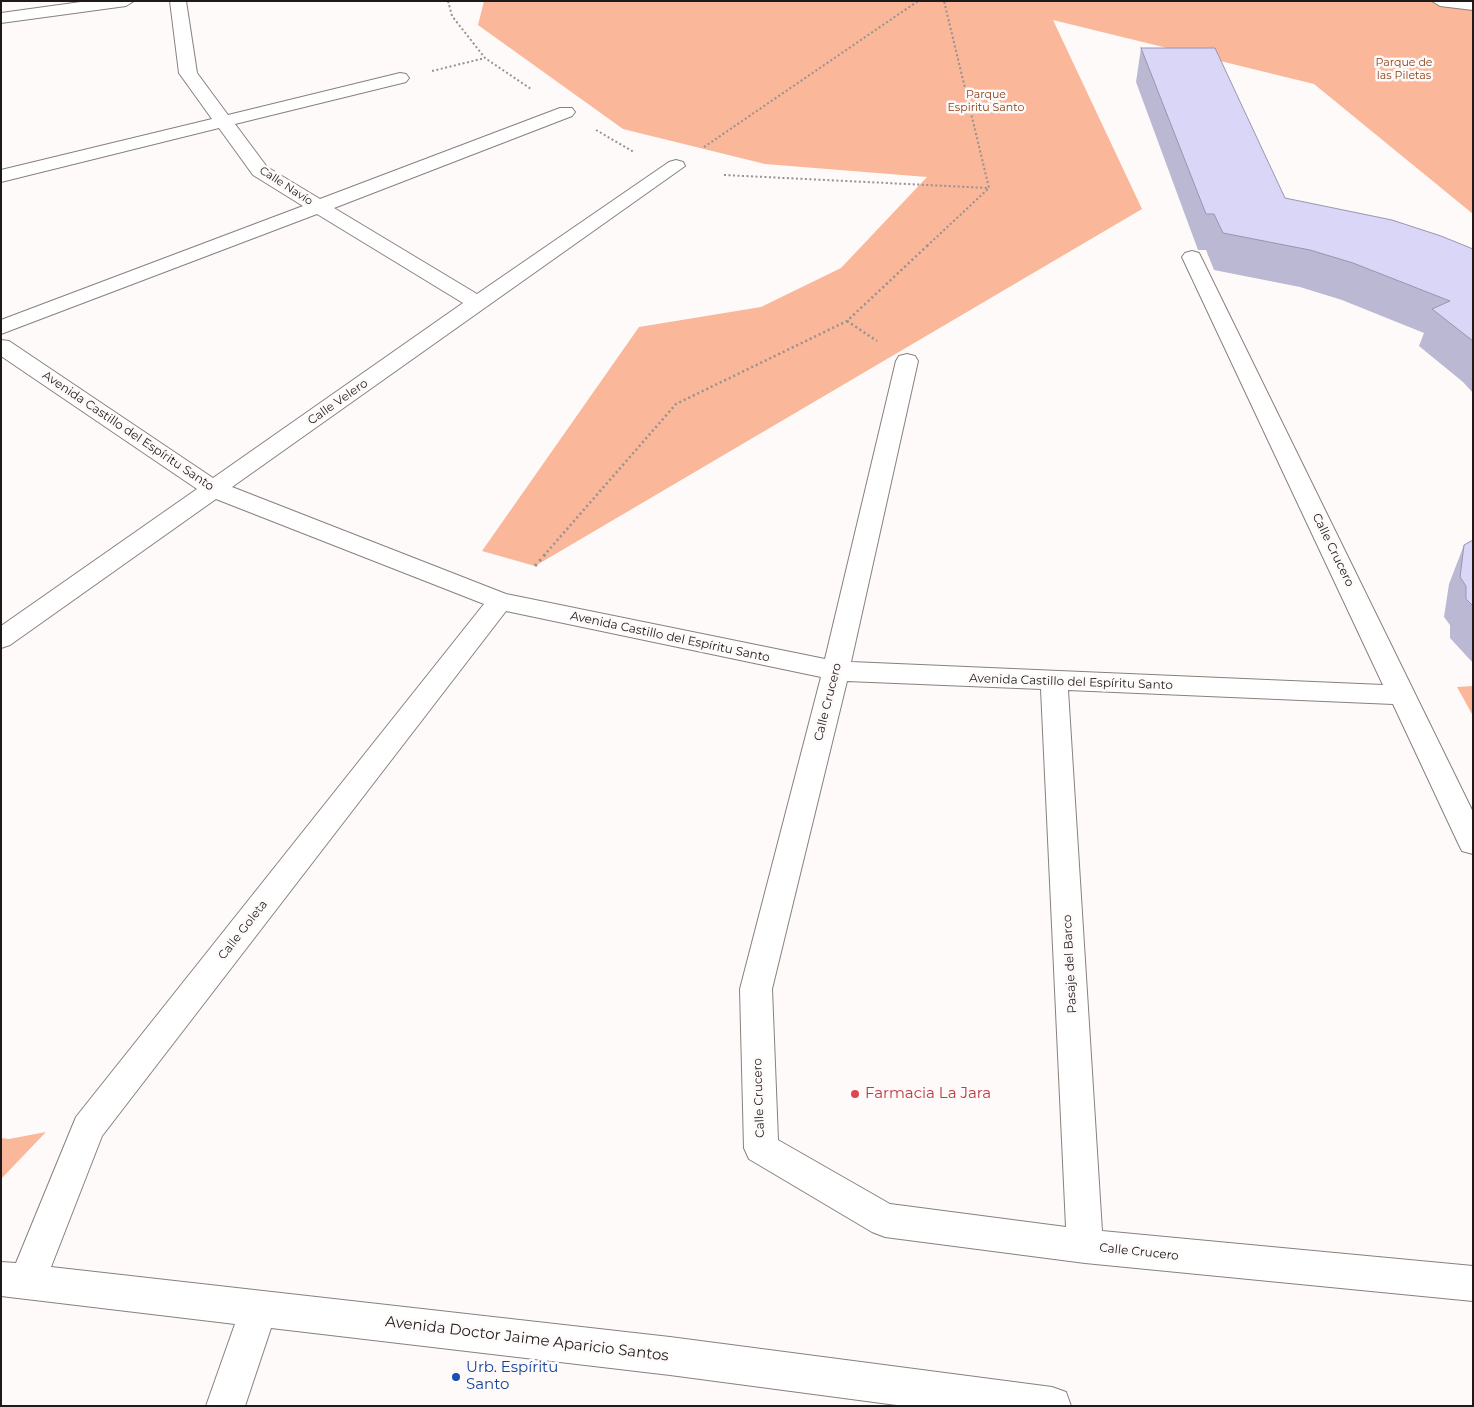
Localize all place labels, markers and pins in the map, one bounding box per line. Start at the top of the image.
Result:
place label: Farmacia La Jara [865,1085,991,1103]
marker: Farmacia La Jara [849,1088,861,1100]
place label: Urb. Espíritu Santo [466,1359,558,1394]
marker: Urb. Espíritu Santo [450,1371,462,1383]

